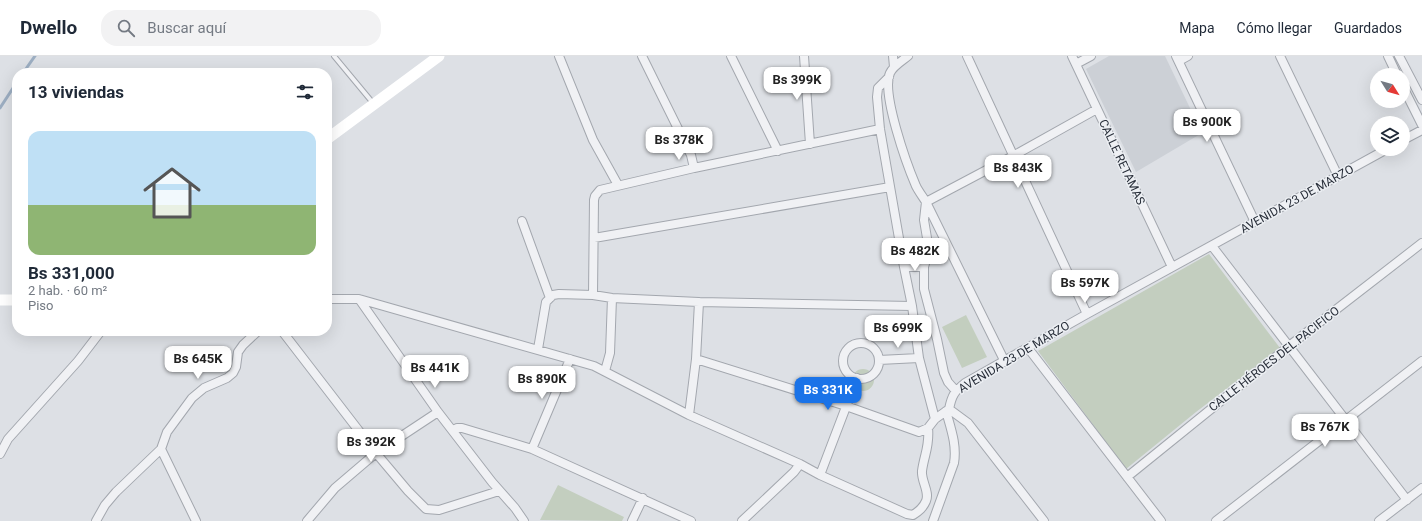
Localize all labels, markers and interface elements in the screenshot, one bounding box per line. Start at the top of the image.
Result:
search box [101,10,381,46]
text: Dwello [20,16,77,39]
icon: search [115,17,137,39]
text: Buscar aquí [147,19,226,37]
text: Mapa [1179,20,1215,36]
text: Cómo llegar [1237,20,1312,36]
text: Guardados [1334,20,1402,36]
pin: Bs 399K [760,67,834,101]
north arrow [1370,68,1410,108]
map controls [1370,68,1410,156]
text: Bs 399K [773,72,821,87]
icon: filters [294,81,316,103]
text: 13 viviendas [28,82,124,102]
pin: Bs 900K [1170,109,1244,143]
text: Bs 900K [1183,114,1231,129]
button: layers [1370,116,1410,156]
street label: CALLE RETAMAS [1096,117,1148,207]
pin: Bs 378K [642,127,716,161]
text: Bs 378K [655,132,703,147]
pin: Bs 843K [981,155,1055,189]
icon: home [136,157,208,229]
text: Bs 843K [994,160,1042,175]
street label: AVENIDA 23 DE MARZO [1238,162,1356,236]
pin: Bs 482K [878,238,952,272]
text: Bs 482K [891,243,939,258]
text: Bs 331,000 [28,263,115,283]
pin: Bs 597K [1048,270,1122,304]
text: Bs 597K [1061,275,1109,290]
text: 2 hab. · 60 m² [28,283,107,298]
text: Piso [28,298,54,313]
street label: CALLE HÉROES DEL PACIFICO [1205,303,1342,414]
pin: Bs 699K [861,315,935,349]
street label: AVENIDA 23 DE MARZO [956,318,1072,396]
text: Bs 699K [874,320,922,335]
pin: Bs 645K [161,346,235,380]
text: Bs 645K [174,351,222,366]
pin: Bs 441K [398,355,472,389]
text: Bs 441K [411,360,459,375]
pin: Bs 890K [505,366,579,400]
text: Bs 890K [518,371,566,386]
pin: Bs 331K [791,377,865,411]
text: Bs 331K [804,382,852,397]
pin: Bs 767K [1288,414,1362,448]
text: Bs 767K [1301,419,1349,434]
pin: Bs 392K [334,429,408,463]
text: Bs 392K [347,434,395,449]

